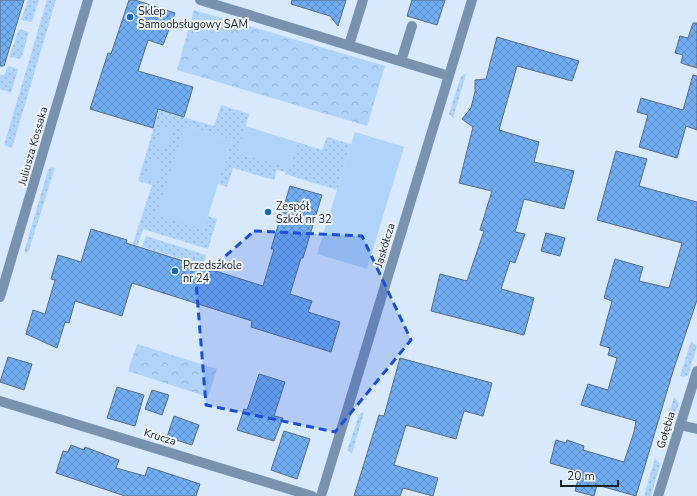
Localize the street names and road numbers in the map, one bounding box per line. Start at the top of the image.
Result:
street label: Juliusza Kossaka [14,105,51,188]
street label: Jaskółcza [371,221,399,270]
street label: Gołębia [653,410,679,450]
street label: Krucza [142,425,178,449]

